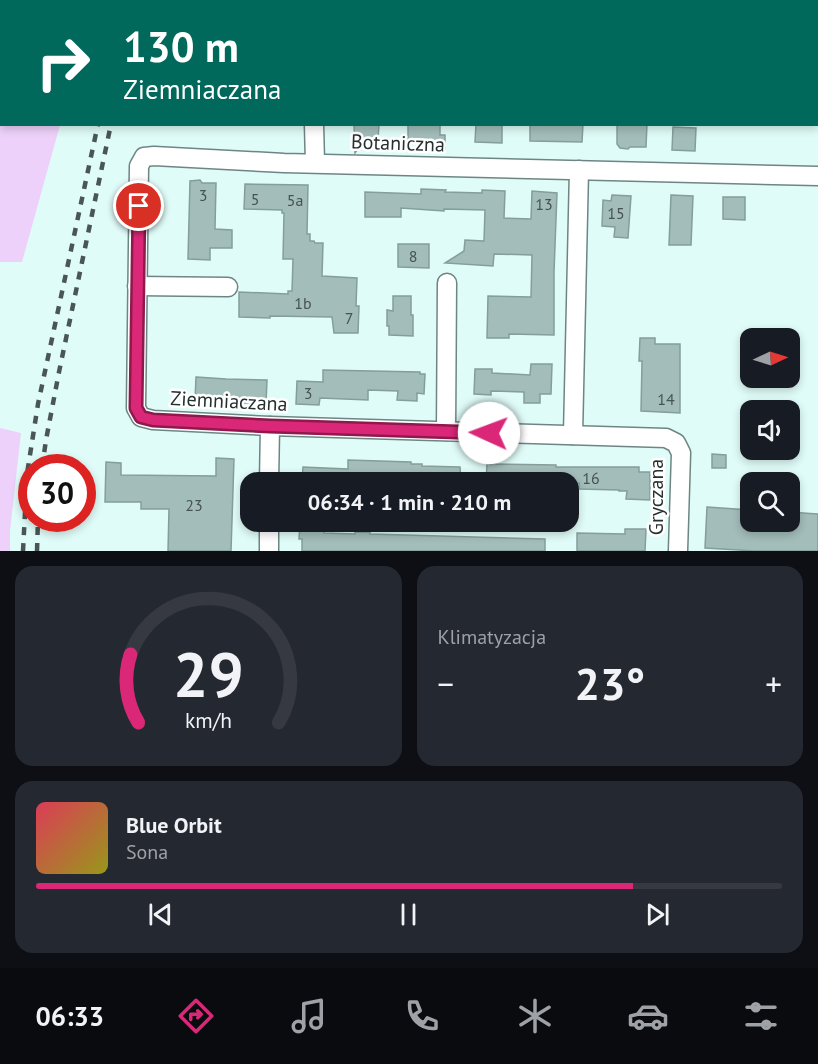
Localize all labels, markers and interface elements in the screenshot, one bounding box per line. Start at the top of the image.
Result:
text: 130 m [123,19,239,74]
icon: right [24,24,102,102]
text: Ziemniaczana [123,72,281,106]
street label: Botaniczna [351,128,445,158]
pin [113,180,164,231]
house number: 3 [199,185,207,205]
icon: arrive [122,189,155,222]
house number: 5 [251,189,259,209]
house number: 5a [287,190,303,210]
house number: 13 [535,194,553,214]
house number: 15 [607,203,625,223]
house number: 8 [409,246,417,266]
house number: 1b [294,293,312,313]
house number: 7 [345,308,353,328]
north arrow [740,328,800,388]
map controls [740,328,800,532]
house number: 3 [304,383,312,403]
street label: Ziemniaczana [170,385,288,417]
house number: 14 [657,389,675,409]
button: sound [740,400,800,460]
position arrow [457,401,521,465]
speed limit sign: 30 [18,454,96,532]
street label: Gryczana [643,459,669,535]
house number: 16 [582,468,600,488]
button: search [740,472,800,532]
text: 06:34 · 1 min · 210 m [308,488,511,516]
house number: 23 [185,495,203,515]
text: Klimatyzacja [438,624,546,650]
text: 29 [173,633,244,714]
text: 23° [574,654,645,712]
text: − [438,662,454,705]
text: + [765,662,782,705]
text: km/h [185,706,232,734]
text: Blue Orbit [126,811,222,839]
text: Sona [126,839,168,865]
icon: previous [144,898,177,931]
icon: pause [392,898,425,931]
icon: next [641,898,674,931]
icon: directions [175,995,217,1037]
icon: music [288,995,330,1037]
icon: phone [401,995,443,1037]
icon: climate [514,995,556,1037]
icon: car [627,995,669,1037]
icon: filters [740,995,782,1037]
text: 06:33 [36,999,104,1033]

